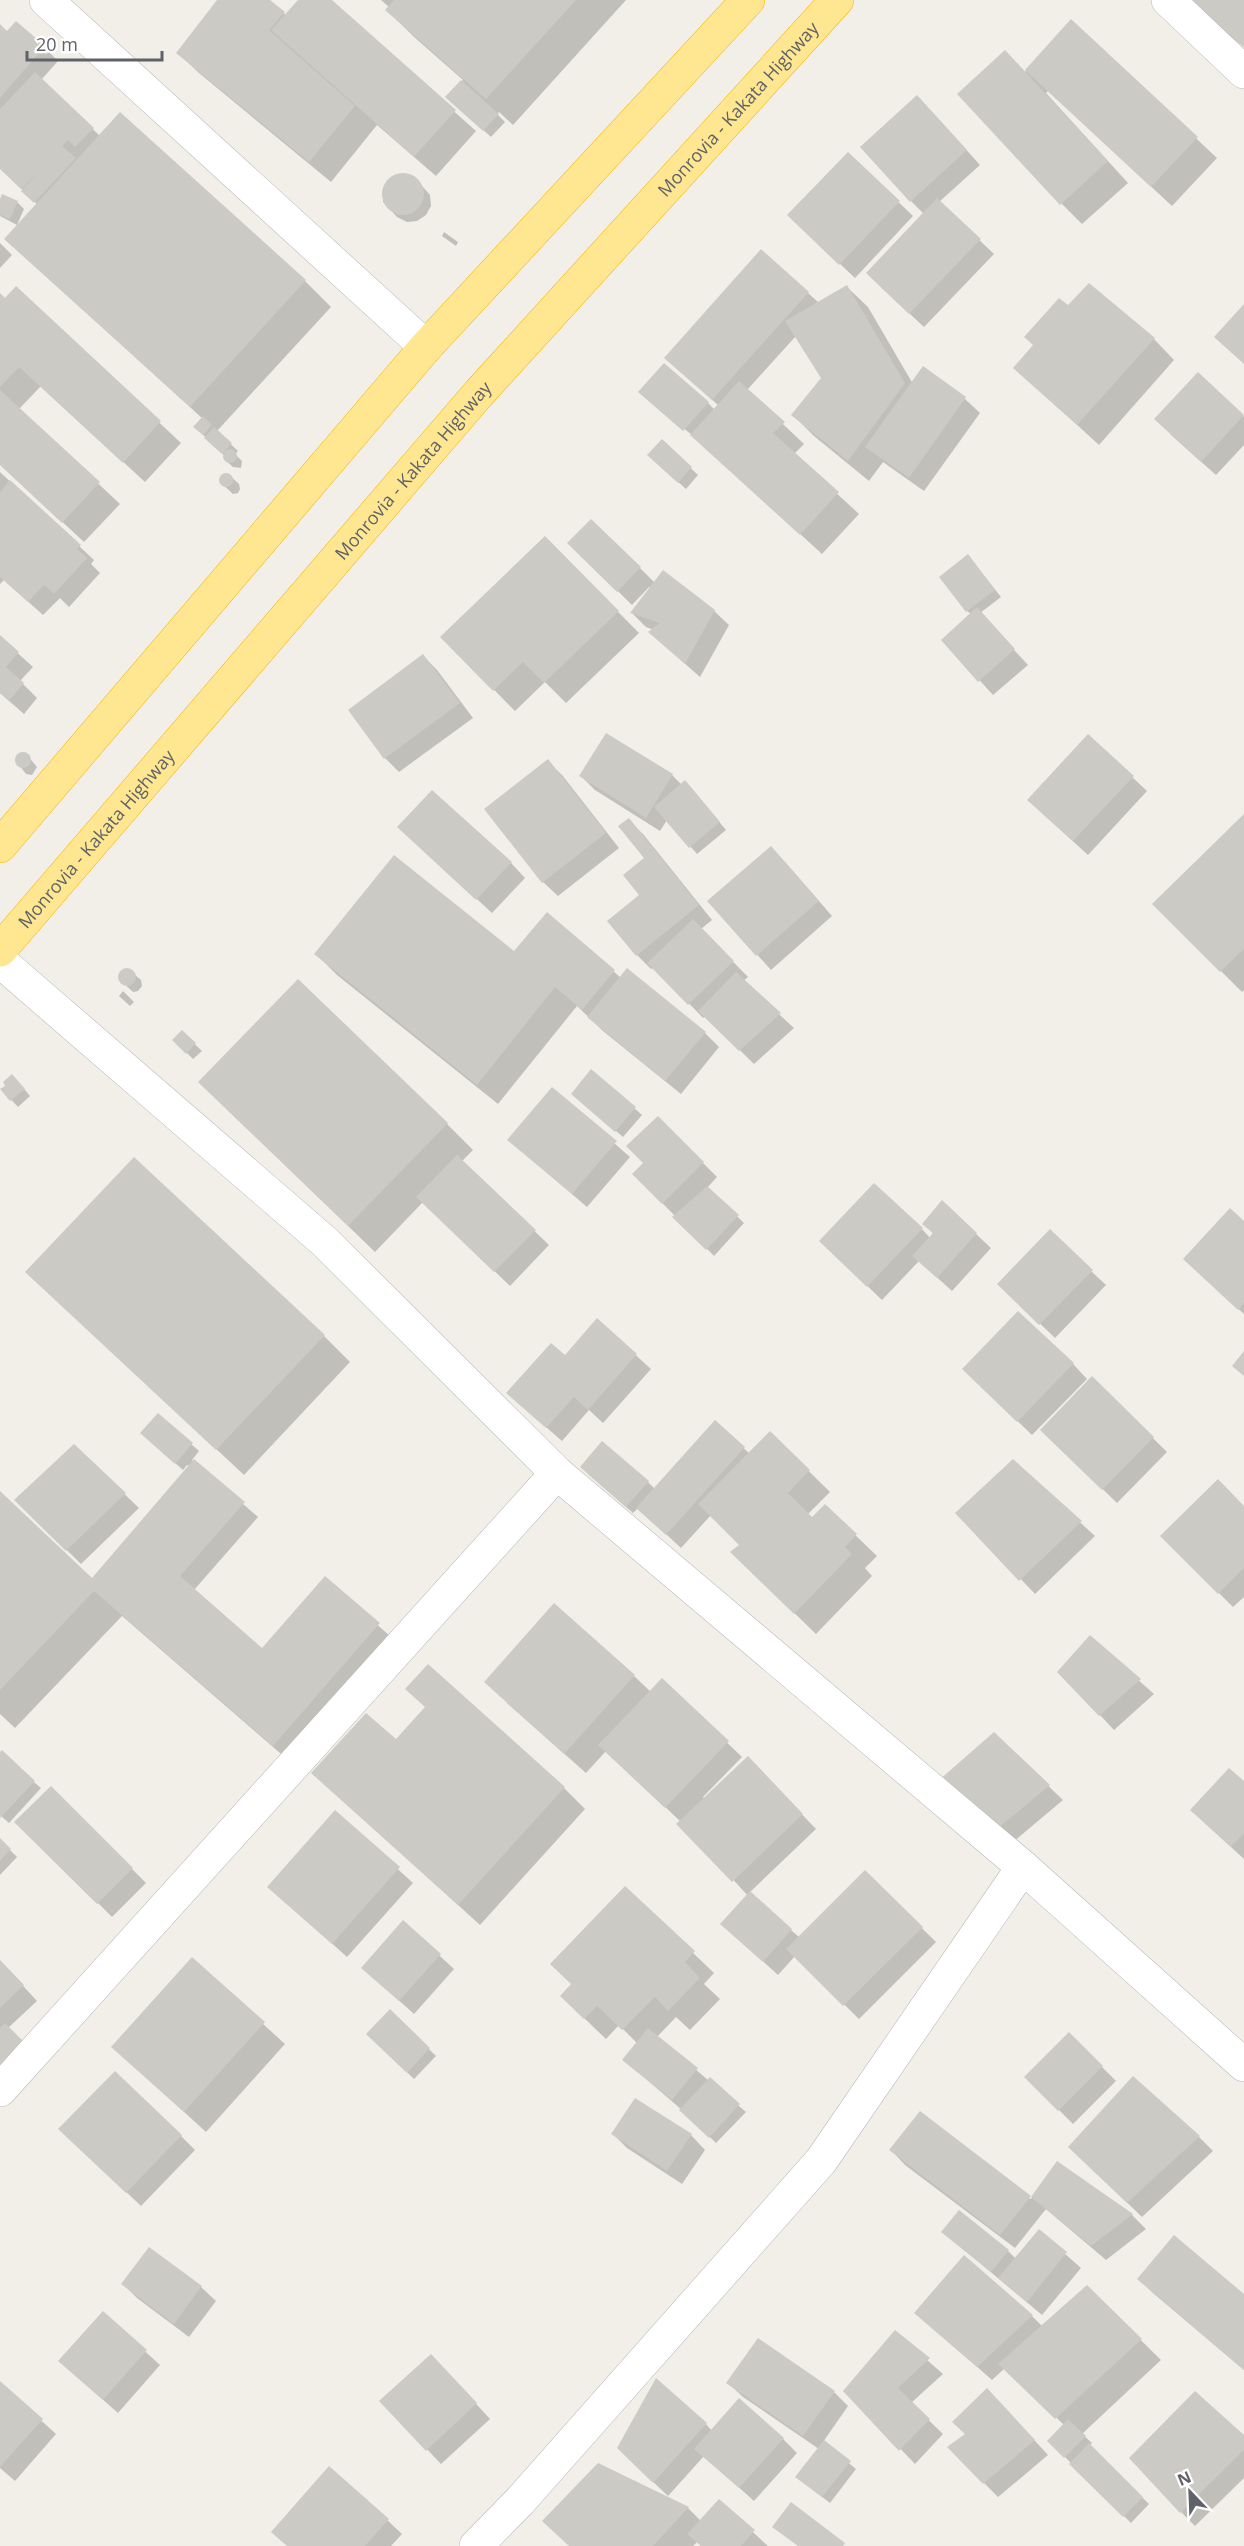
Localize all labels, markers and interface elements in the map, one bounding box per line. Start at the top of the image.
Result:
street label: Monrovia - Kakata Highway [652,16,824,201]
scale bar [27,24,162,62]
text: 20 m [36,32,78,56]
street label: Monrovia - Kakata Highway [329,375,497,564]
street label: Monrovia - Kakata Highway [12,743,180,933]
north arrow [1160,2462,1220,2522]
text: N [1174,2466,1194,2491]

